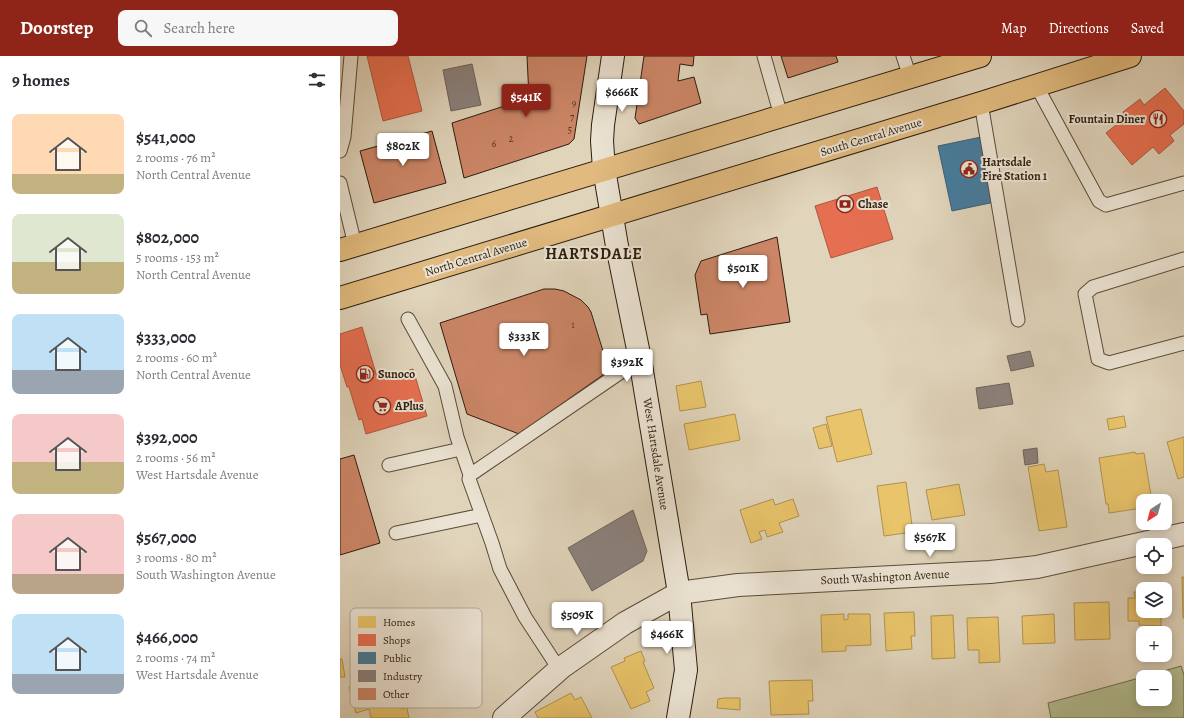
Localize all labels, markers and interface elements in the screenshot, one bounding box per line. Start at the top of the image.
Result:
search box [118,10,398,46]
text: Doorstep [20,15,94,41]
icon: search [132,17,154,39]
text: Search here [164,18,235,38]
text: Map [1001,19,1027,38]
text: Directions [1049,19,1109,38]
text: Saved [1131,19,1164,38]
text: 9 homes [12,69,70,92]
icon: filters [306,69,328,91]
pin: $666K [594,79,650,113]
text: $666K [606,83,638,100]
pin: $541K [498,84,554,118]
text: $541K [511,88,541,105]
house number: 9 [572,96,577,109]
restaurant icon: Fountain Diner [1148,109,1168,129]
house number: 7 [570,110,575,123]
place label: Fountain Diner [1069,111,1145,127]
street label: South Central Avenue [818,114,924,160]
house number: 5 [568,123,572,136]
text: $541,000 [136,126,195,149]
icon: home [44,130,92,178]
house number: 2 [509,132,514,145]
pin: $802K [375,133,431,167]
text: $802K [386,137,420,154]
house number: 6 [492,137,497,150]
text: 2 rooms · 76 m² [136,149,215,166]
place label: Hartsdale Fire Station 1 [982,154,1048,184]
public building icon: Hartsdale Fire Station 1 [959,159,979,179]
text: North Central Avenue [136,166,251,183]
bank icon: Chase [835,194,855,214]
place label: Chase [858,196,889,212]
text: $802,000 [136,226,199,249]
icon: home [44,230,92,278]
street label: North Central Avenue [423,234,529,280]
district label: HARTSDALE [545,243,643,265]
text: 5 rooms · 153 m² [136,249,219,266]
pin: $501K [715,255,771,289]
text: $501K [727,259,759,276]
text: North Central Avenue [136,266,251,283]
house number: 1 [571,318,575,331]
pin: $333K [496,323,552,357]
text: $333,000 [136,326,196,349]
text: $333K [508,327,540,344]
icon: home [44,330,92,378]
text: 2 rooms · 60 m² [136,349,217,366]
pin: $392K [599,349,655,383]
text: $392K [611,353,643,370]
fuel station icon: Sunoco [355,364,375,384]
text: North Central Avenue [136,366,251,383]
place label: Sunoco [378,366,415,382]
supermarket icon: APlus [372,396,392,416]
street label: West Hartsdale Avenue [639,396,673,511]
place label: APlus [394,398,424,414]
text: $392,000 [136,426,198,449]
icon: home [44,430,92,478]
text: 2 rooms · 56 m² [136,449,216,466]
text: West Hartsdale Avenue [136,466,258,483]
north arrow [1136,494,1172,530]
map controls [1136,494,1172,706]
pin: $567K [902,524,958,558]
text: $567,000 [136,526,197,549]
text: $567K [914,528,946,545]
icon: home [44,530,92,578]
button: locate [1136,538,1172,574]
text: 3 rooms · 80 m² [136,549,216,566]
text: South Washington Avenue [136,566,276,583]
street label: South Washington Avenue [820,566,950,588]
button: layers [1136,582,1172,618]
pin: $509K [549,602,605,636]
text: $509K [561,606,593,623]
legend [350,608,482,708]
text: Homes [383,615,415,630]
pin: $466K [639,621,695,655]
text: $466K [651,625,683,642]
text: $466,000 [136,626,198,649]
button: + [1136,626,1172,662]
icon: home [44,630,92,678]
text: Shops [383,633,410,648]
text: 2 rooms · 74 m² [136,649,215,666]
text: Public [383,651,411,666]
text: West Hartsdale Avenue [136,666,258,683]
text: Industry [383,669,422,684]
button: − [1136,670,1172,706]
text: Other [383,687,409,702]

